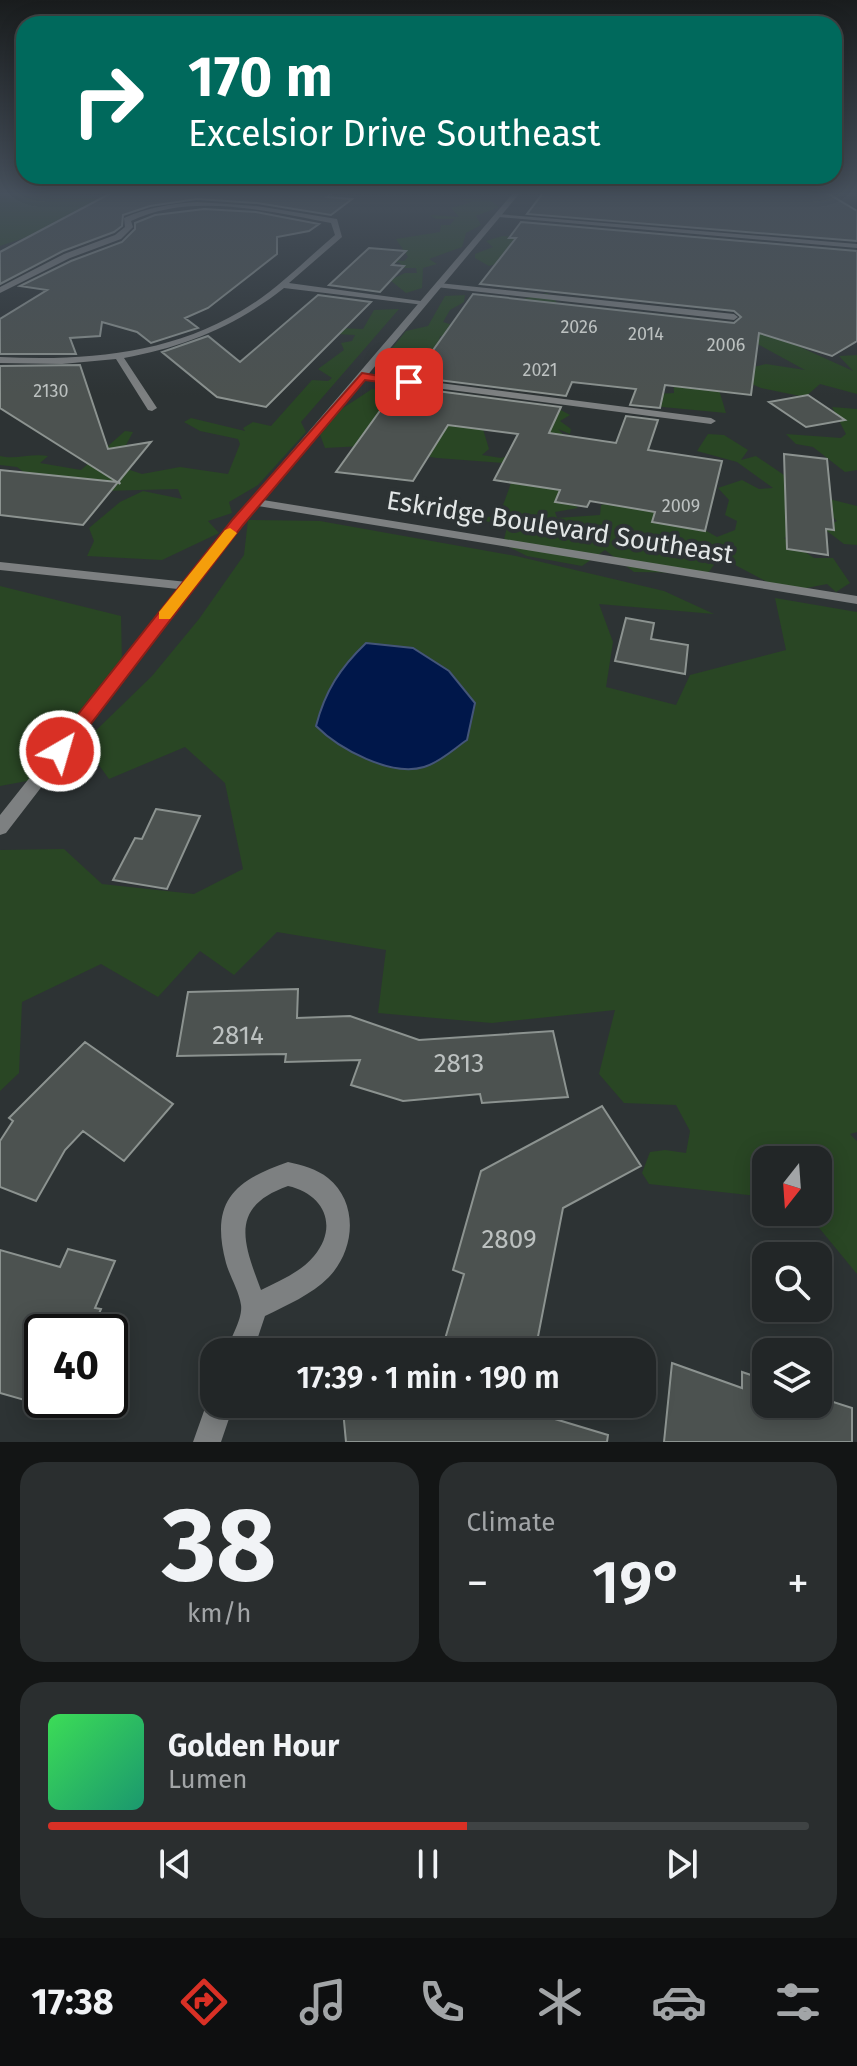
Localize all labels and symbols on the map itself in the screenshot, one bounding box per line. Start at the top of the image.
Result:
house number: 2026 [560,316,598,338]
house number: 2014 [628,323,664,345]
house number: 2006 [707,334,745,356]
pin [375,348,443,416]
house number: 2021 [523,359,558,381]
house number: 2130 [33,380,69,402]
street label: Eskridge Boulevard Southeast [384,485,736,570]
house number: 2009 [662,495,700,517]
position arrow [18,709,102,793]
house number: 2814 [212,1020,264,1051]
house number: 2813 [434,1048,484,1079]
north arrow [752,1146,832,1226]
house number: 2809 [481,1224,537,1255]
speed limit sign: 40 [24,1314,128,1418]

